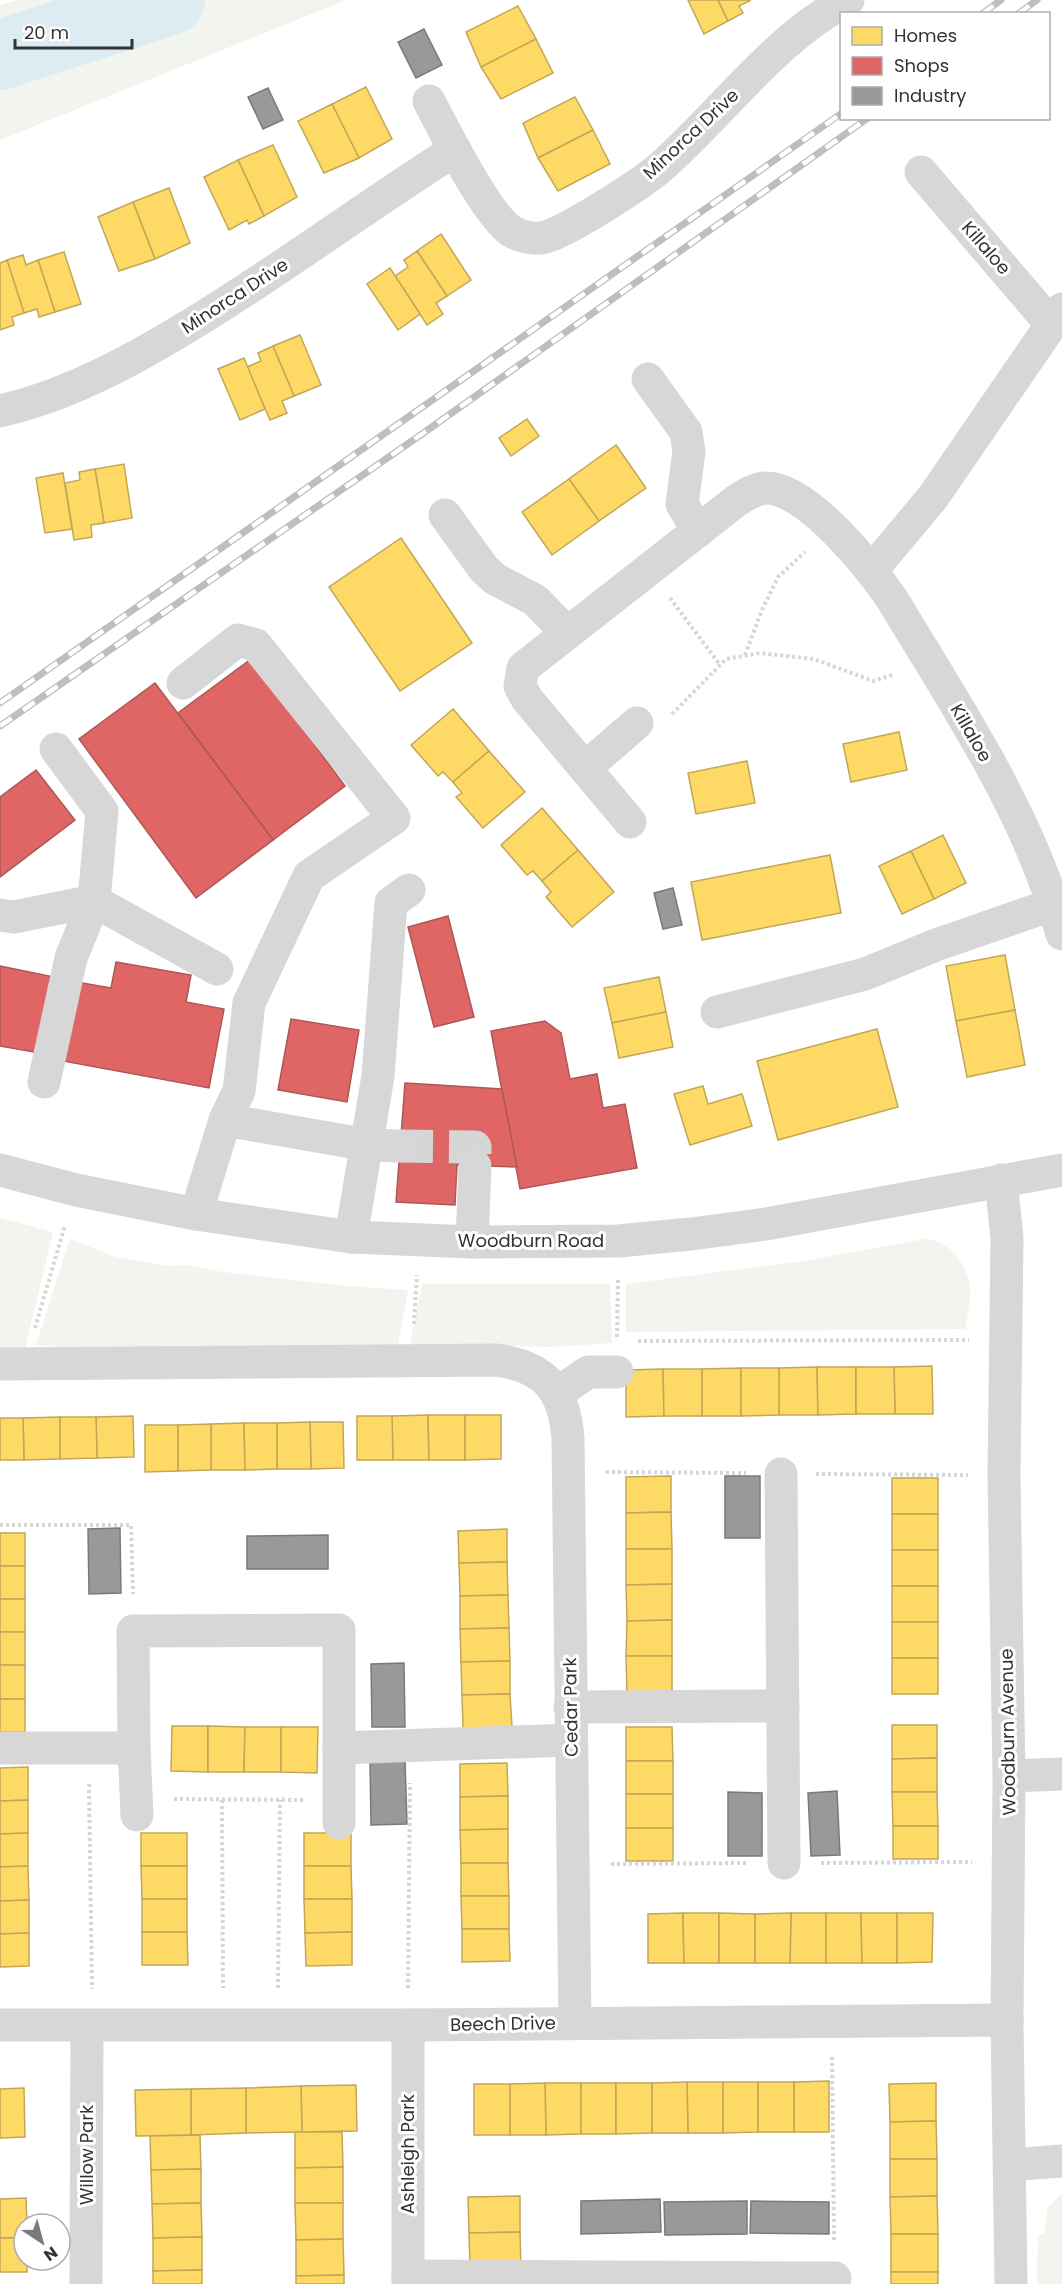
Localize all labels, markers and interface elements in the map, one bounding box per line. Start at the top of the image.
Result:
scale bar [15,12,132,50]
legend [840,12,1050,120]
text: 20 m [24,20,69,45]
text: Homes [894,23,957,48]
text: Shops [894,53,949,78]
street label: Minorca Drive [637,83,744,185]
text: Industry [894,83,966,108]
street label: Killaloe [956,216,1017,280]
street label: Minorca Drive [176,252,293,339]
street label: Killaloe [945,699,998,766]
street label: Woodburn Road [458,1228,604,1253]
street label: Woodburn Avenue [994,1648,1021,1816]
street label: Cedar Park [557,1656,584,1757]
street label: Beech Drive [450,2010,556,2037]
street label: Ashleigh Park [395,2093,420,2214]
street label: Willow Park [74,2104,99,2205]
north arrow [12,2212,72,2272]
text: N [39,2241,62,2267]

